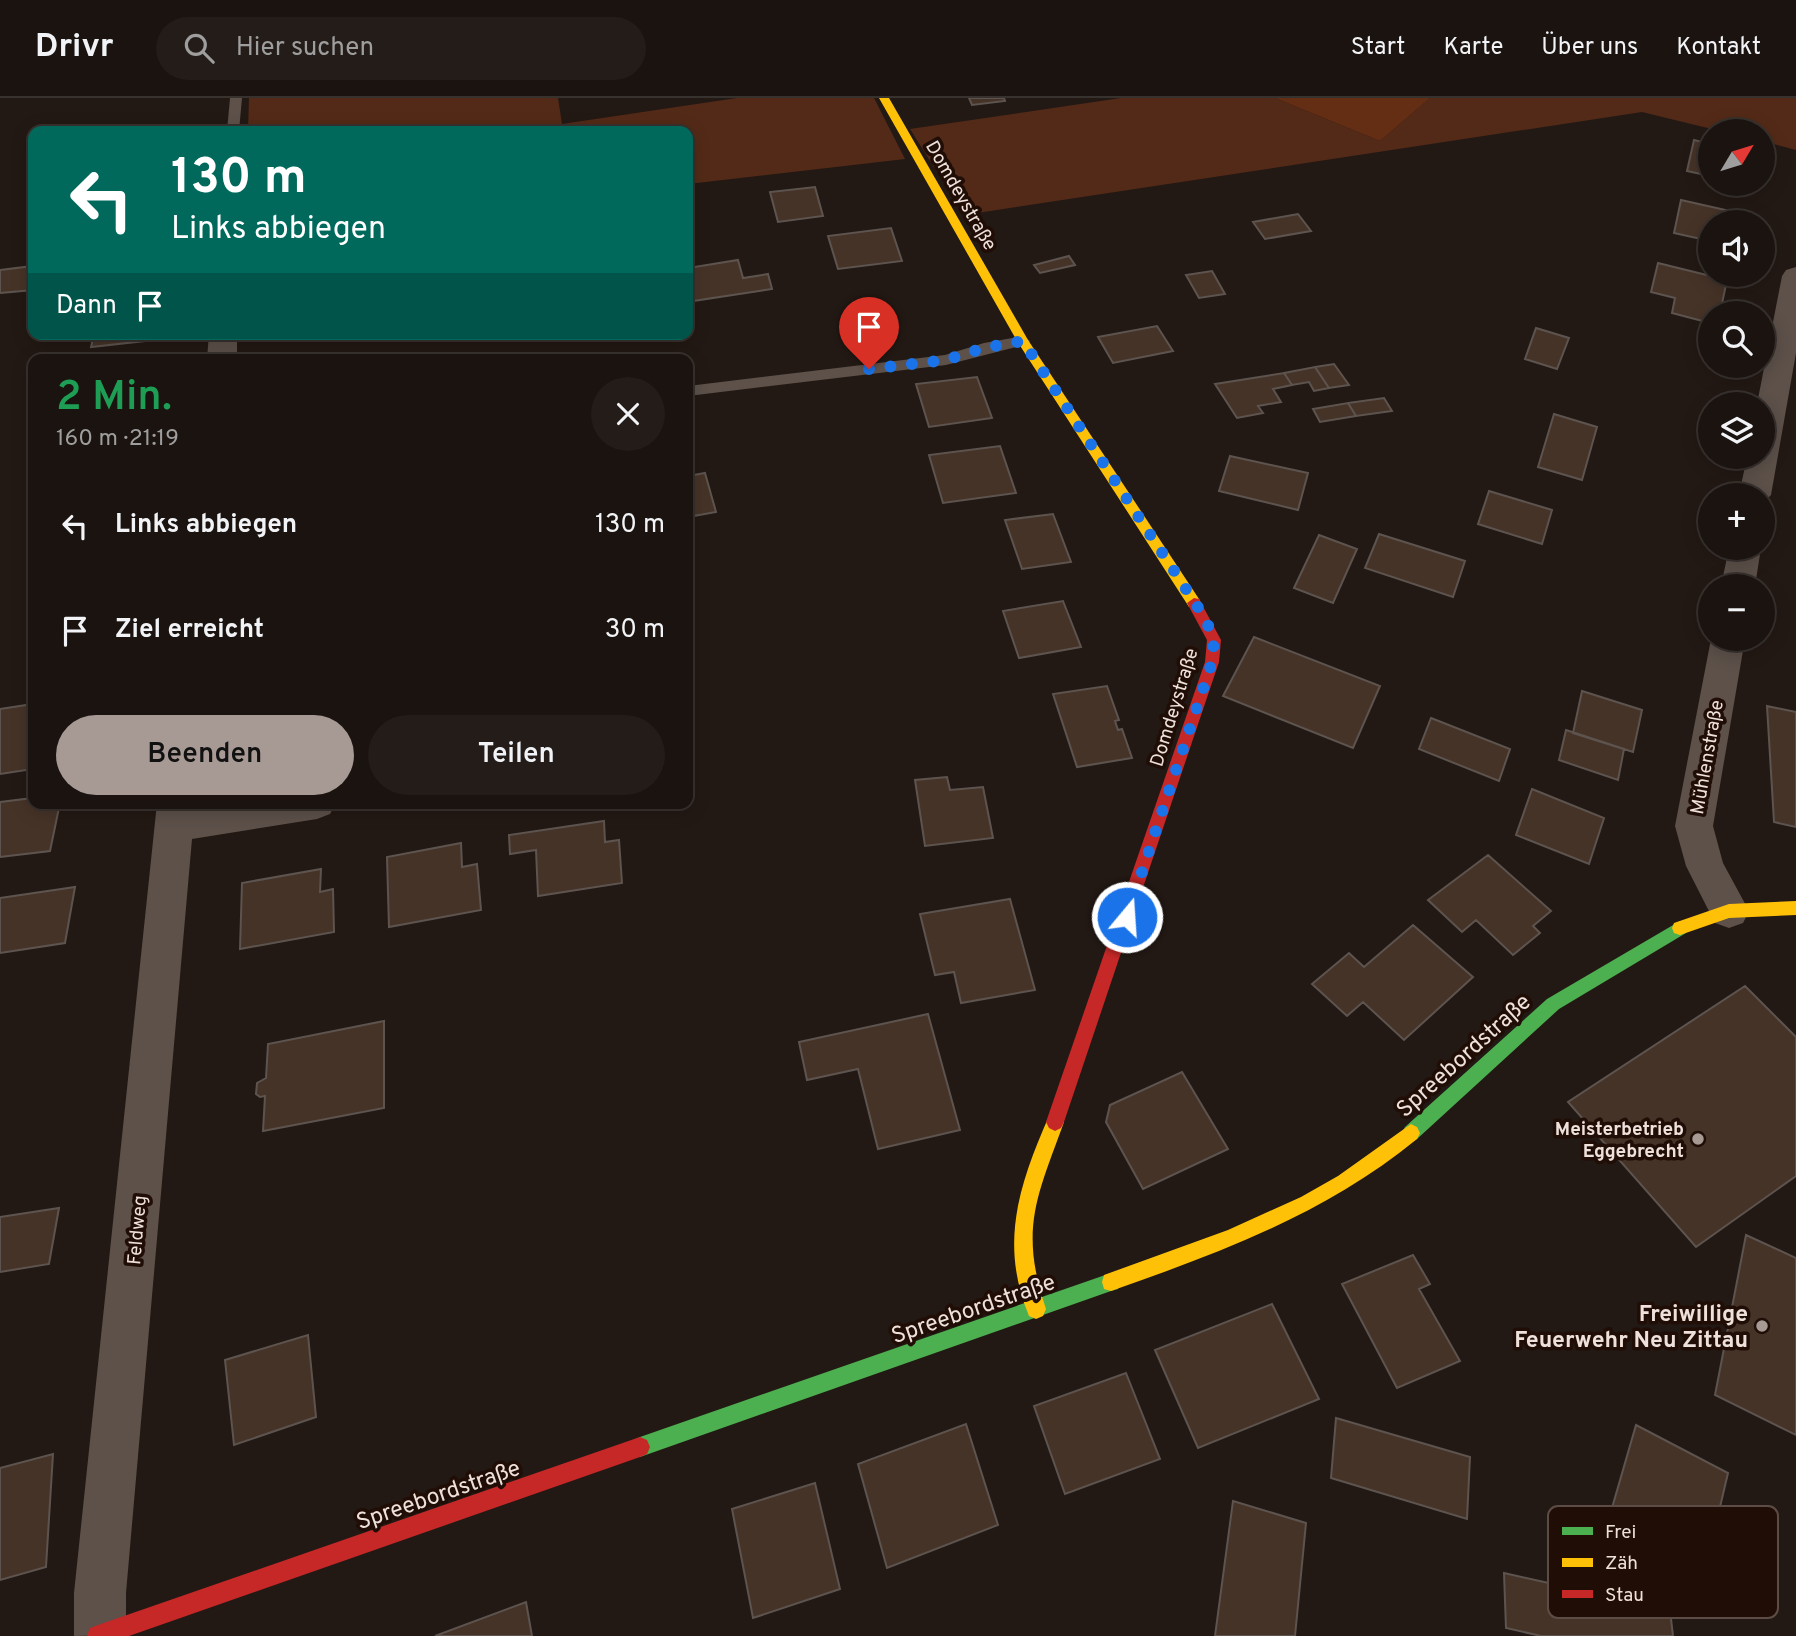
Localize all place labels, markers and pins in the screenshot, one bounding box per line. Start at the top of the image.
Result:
pin [839,297,899,369]
place label: Meisterbetrieb Eggebrecht [1555,1118,1684,1164]
marker: Meisterbetrieb Eggebrecht [1690,1131,1706,1147]
place label: Freiwillige Feuerwehr Neu Zittau [1514,1301,1748,1356]
marker: Freiwillige Feuerwehr Neu Zittau [1754,1318,1770,1334]

